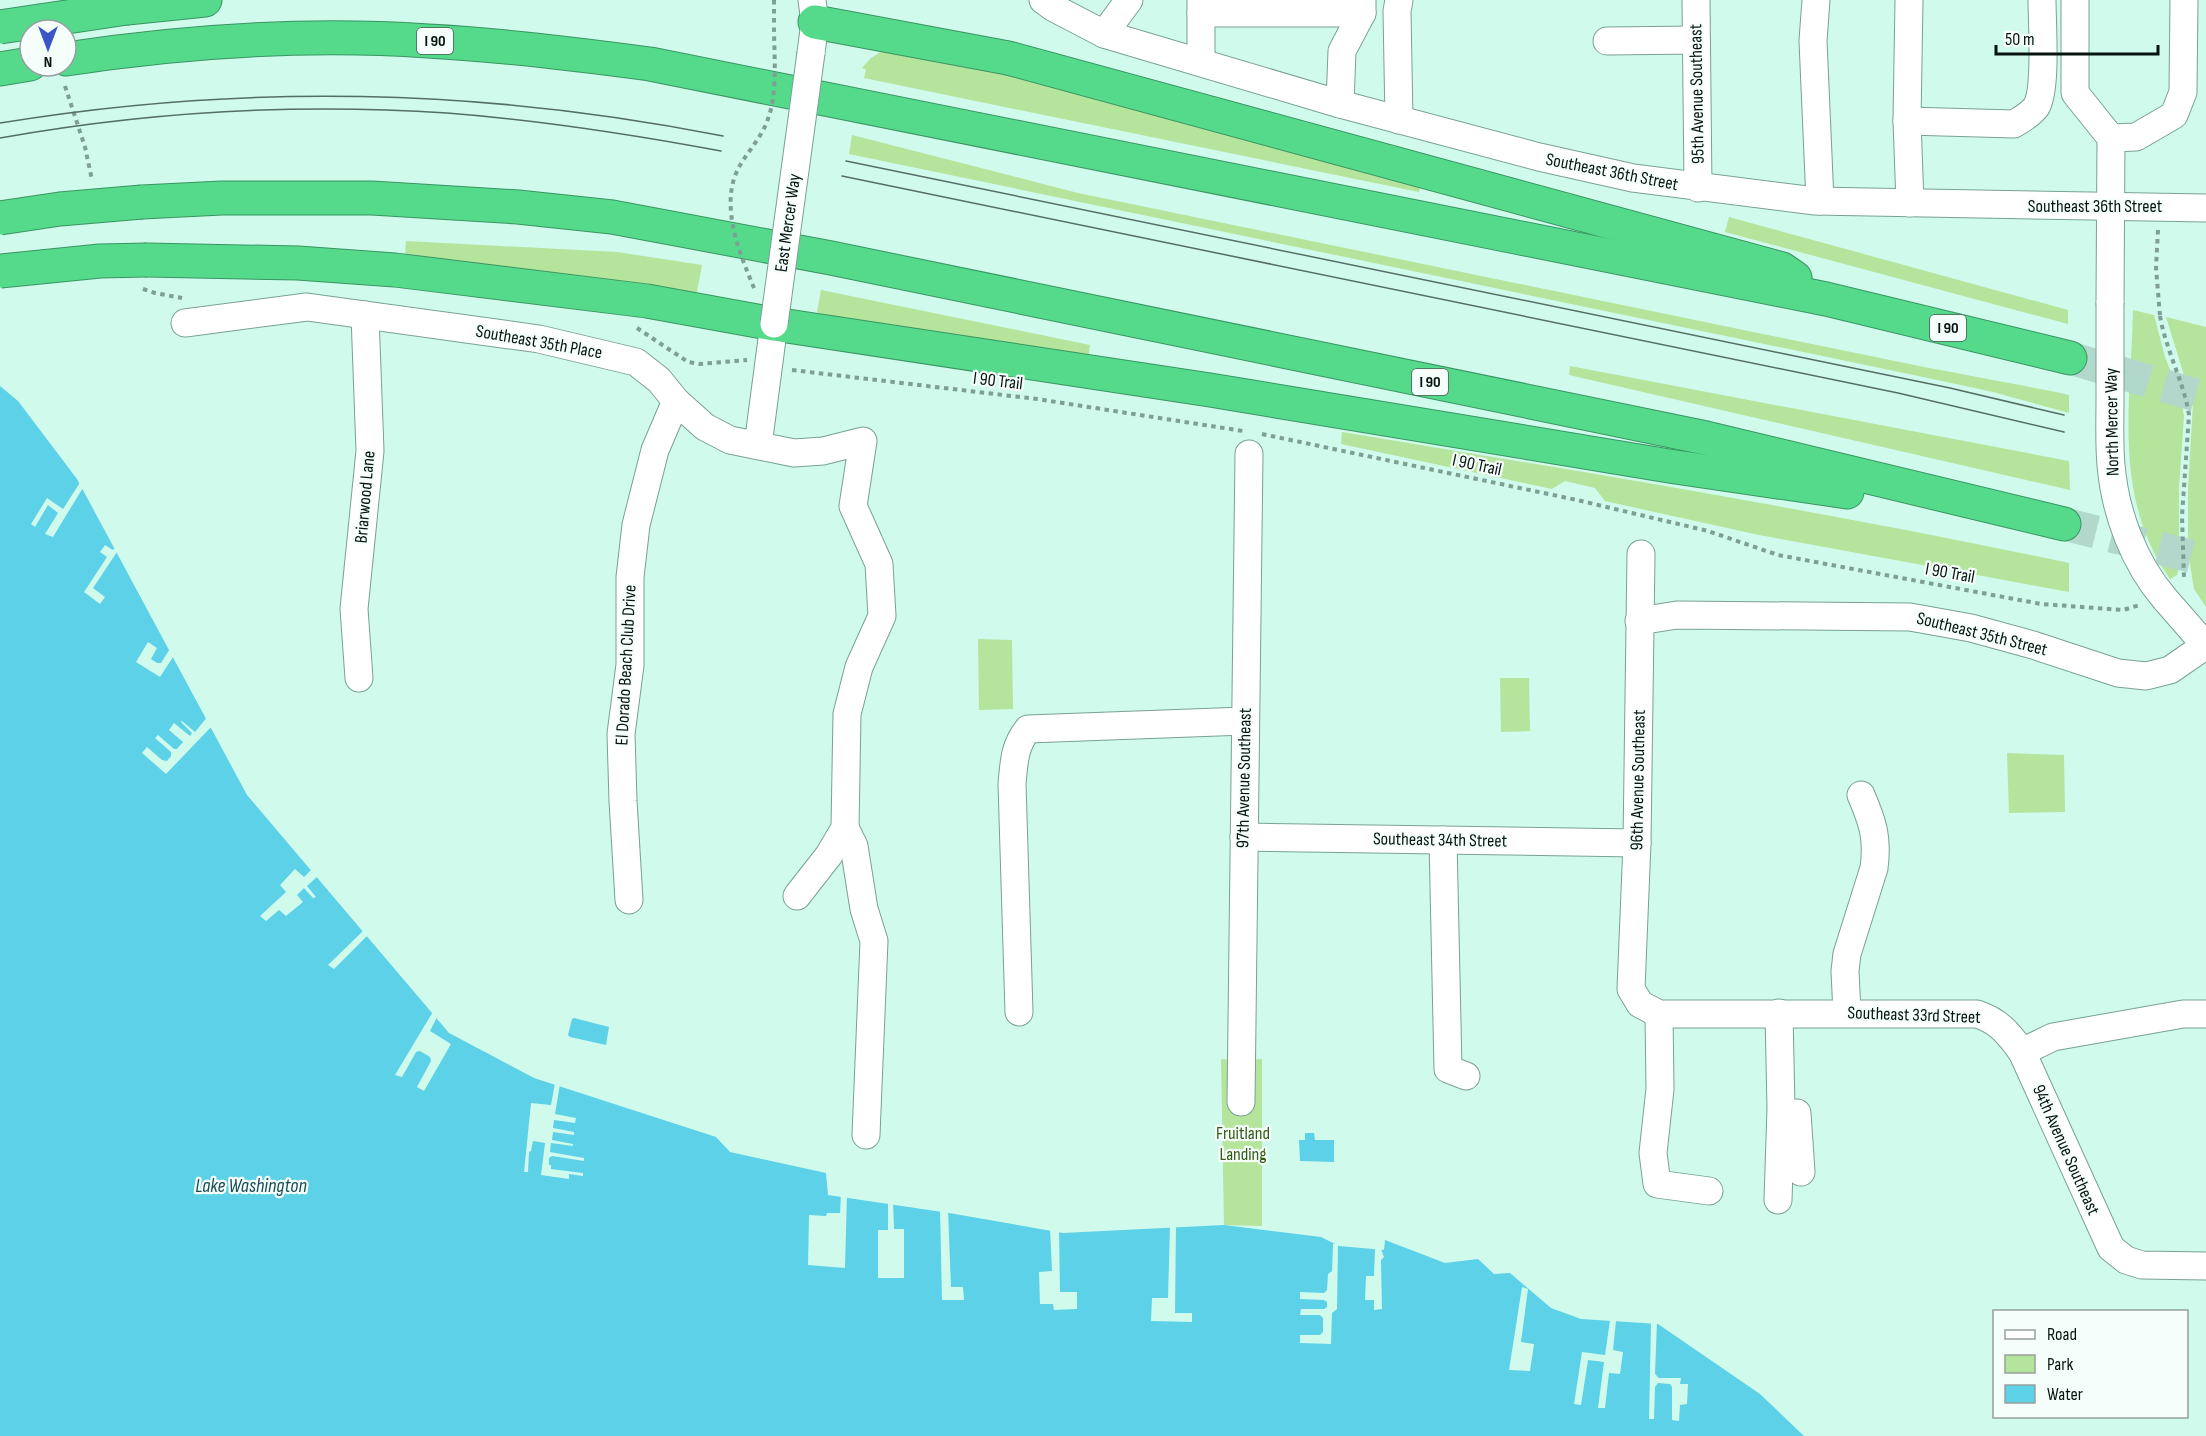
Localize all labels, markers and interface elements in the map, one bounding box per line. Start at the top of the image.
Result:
north arrow [18,18,78,78]
scale bar [1996,18,2158,56]
street label: 95th Avenue Southeast [1685,23,1709,164]
road number: I 90 [417,28,453,54]
text: 50 m [2005,29,2035,50]
text: N [44,52,52,71]
street label: Southeast 36th Street [1544,149,1680,195]
street label: East Mercer Way [771,172,805,274]
street label: Southeast 36th Street [2028,196,2163,217]
road number: I 90 [1930,315,1966,341]
street label: Southeast 35th Place [474,321,604,363]
street label: I 90 Trail [972,368,1024,394]
street label: North Mercer Way [2101,368,2123,476]
road number: I 90 [1412,369,1448,395]
street label: Briarwood Lane [350,450,380,544]
street label: I 90 Trail [1450,450,1504,480]
street label: I 90 Trail [1924,558,1976,588]
street label: El Dorado Beach Club Drive [611,584,641,746]
street label: Southeast 35th Street [1915,608,2050,660]
street label: 97th Avenue Southeast [1232,707,1256,848]
street label: 96th Avenue Southeast [1626,709,1650,851]
street label: Southeast 34th Street [1373,828,1508,852]
street label: Southeast 33rd Street [1847,1002,1981,1028]
street label: 94th Avenue Southeast [2028,1082,2104,1219]
park label: Fruitland Landing [1216,1123,1270,1165]
water label: Lake Washington [195,1174,307,1198]
legend [1993,1310,2188,1418]
text: Road [2047,1324,2077,1345]
text: Park [2047,1354,2073,1375]
text: Water [2047,1384,2083,1405]

